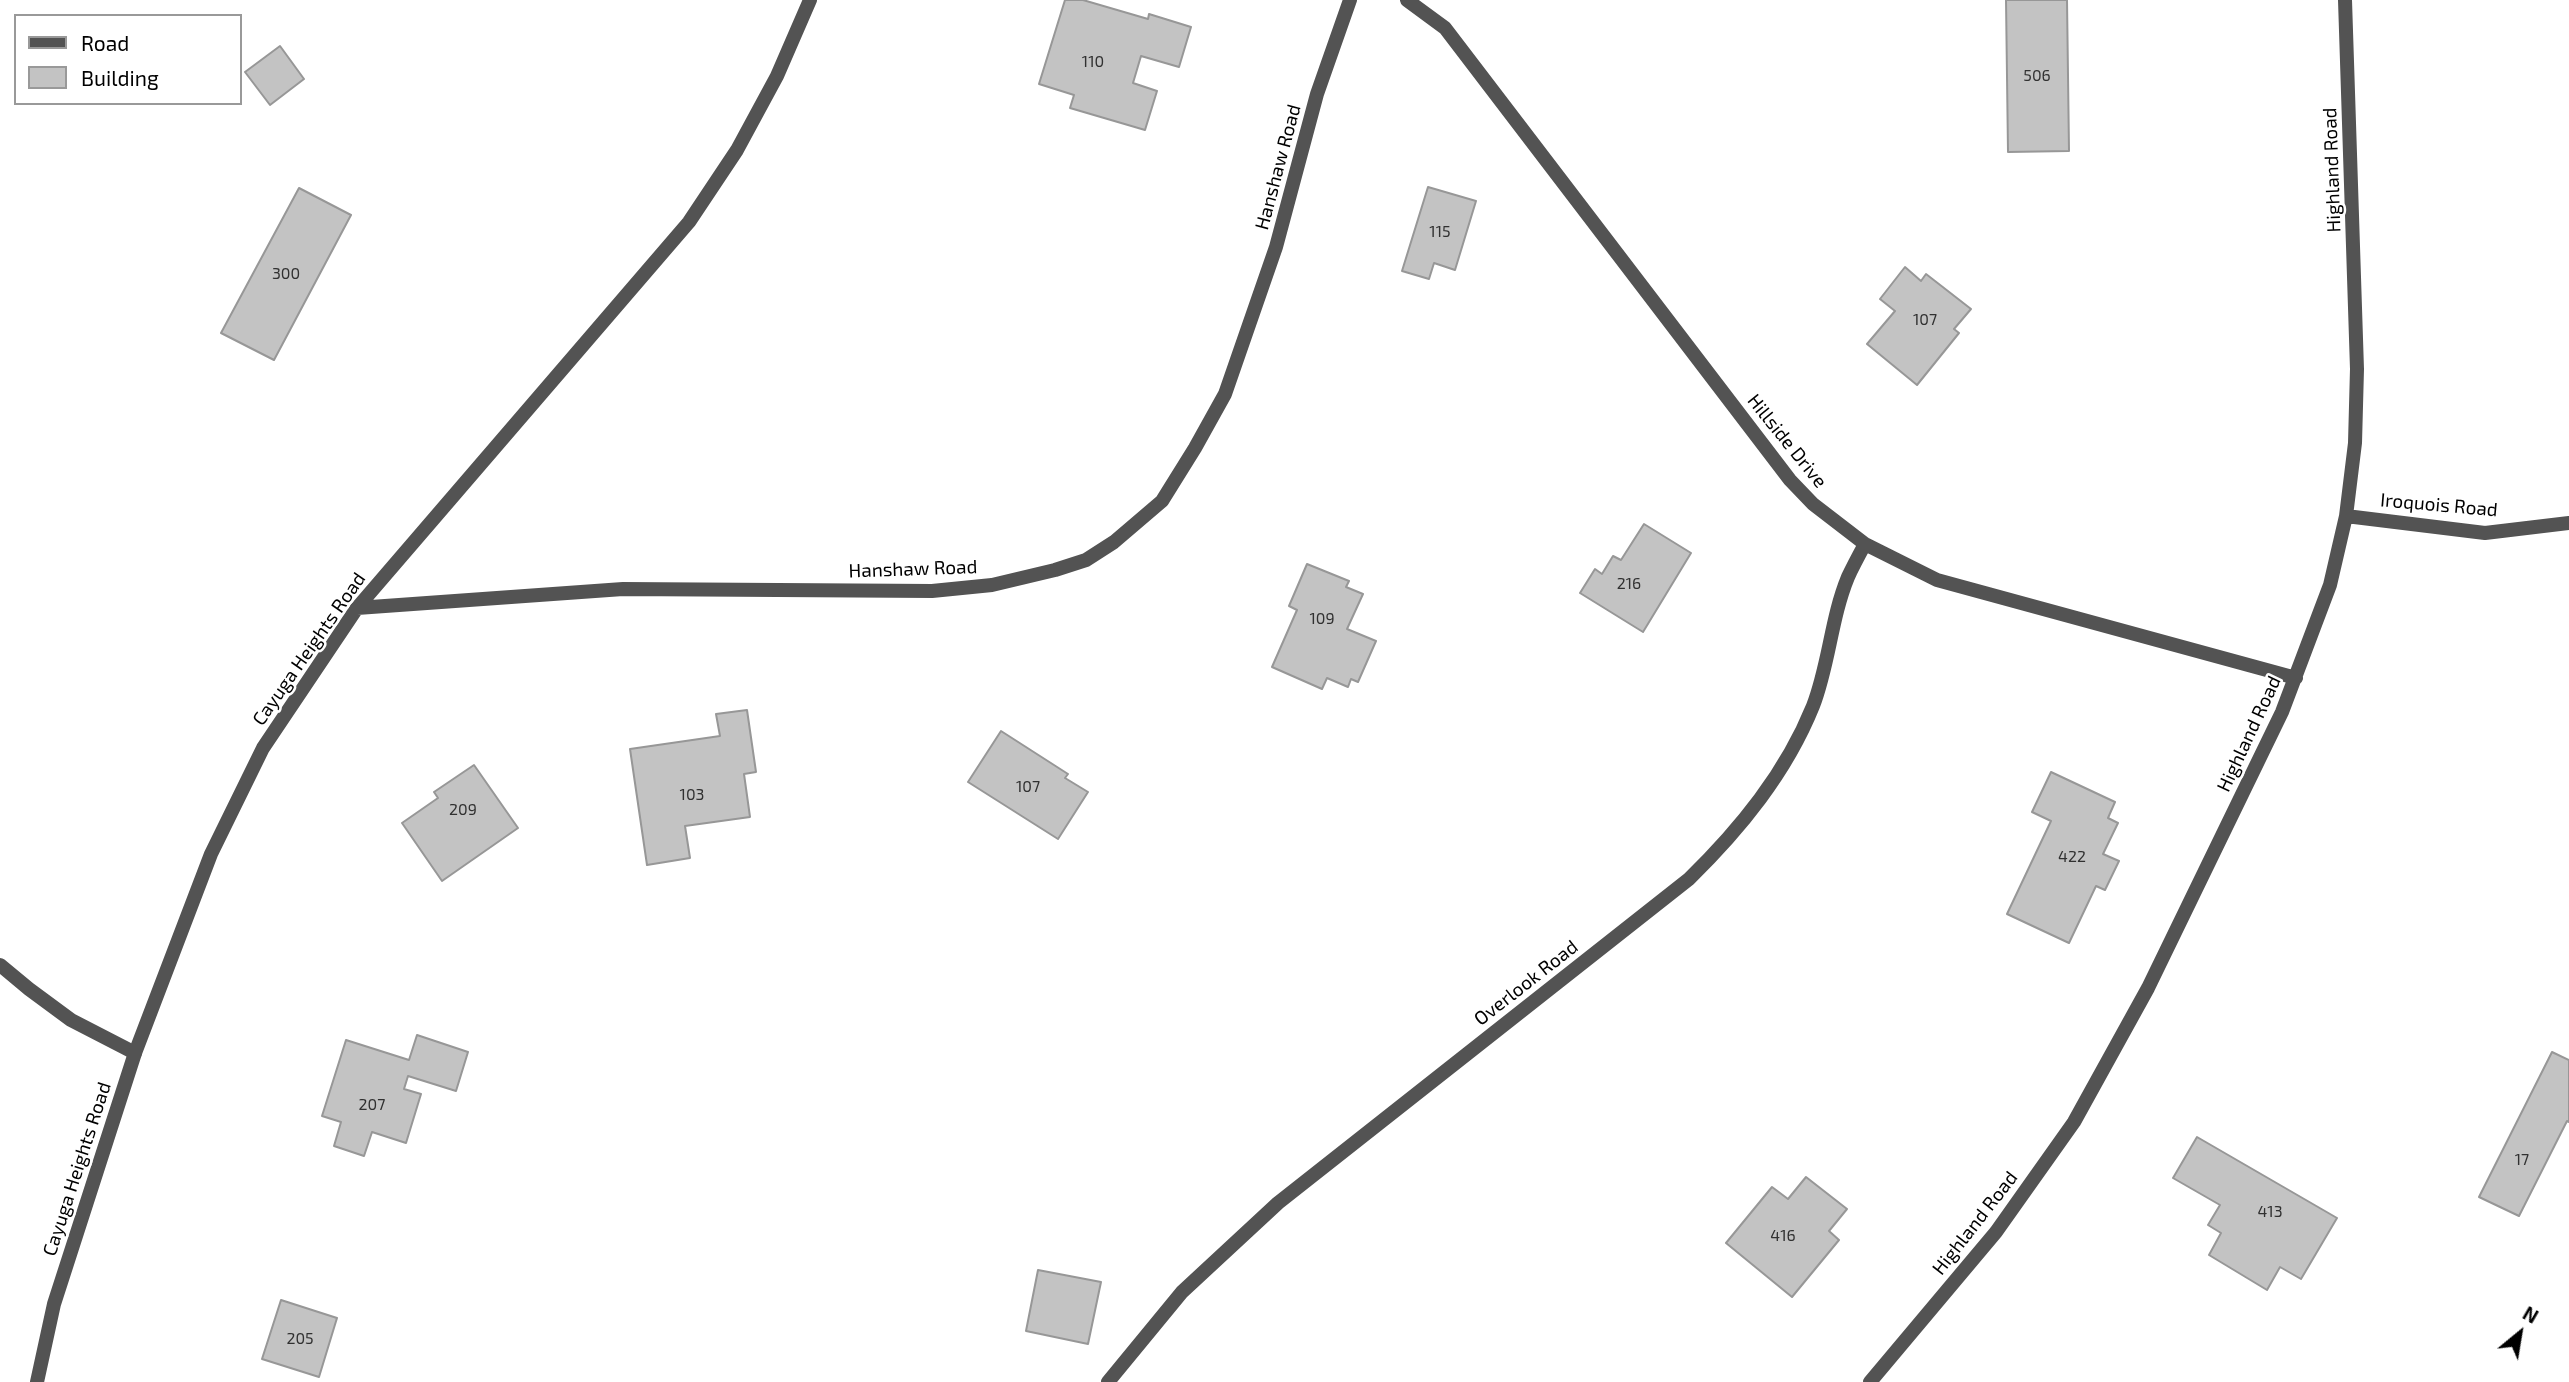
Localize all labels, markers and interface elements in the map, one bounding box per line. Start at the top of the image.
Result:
legend [14,14,242,105]
text: Road [81,30,129,55]
house number: 110 [1082,52,1104,72]
text: Building [81,65,159,90]
house number: 506 [2023,66,2051,86]
street label: Hanshaw Road [1250,102,1306,232]
street label: Highland Road [2318,107,2346,233]
house number: 115 [1429,222,1451,242]
house number: 300 [272,264,300,284]
house number: 107 [1913,310,1937,330]
street label: Hillside Drive [1742,390,1832,492]
street label: Iroquois Road [2379,489,2499,521]
street label: Hanshaw Road [848,555,978,583]
street label: Cayuga Heights Road [248,568,370,730]
house number: 216 [1617,574,1641,594]
house number: 109 [1309,609,1335,629]
street label: Highland Road [2212,673,2286,795]
house number: 107 [1016,777,1040,797]
house number: 103 [680,785,704,805]
house number: 209 [449,800,477,820]
house number: 422 [2058,847,2086,867]
street label: Overlook Road [1470,935,1582,1031]
street label: Cayuga Heights Road [38,1079,116,1259]
house number: 207 [359,1095,385,1115]
house number: 17 [2515,1150,2529,1170]
street label: Highland Road [1928,1167,2022,1279]
house number: 413 [2257,1202,2283,1222]
house number: 416 [1770,1226,1796,1246]
north arrow [2485,1298,2555,1368]
text: N [2519,1301,2542,1328]
house number: 205 [286,1329,314,1349]

